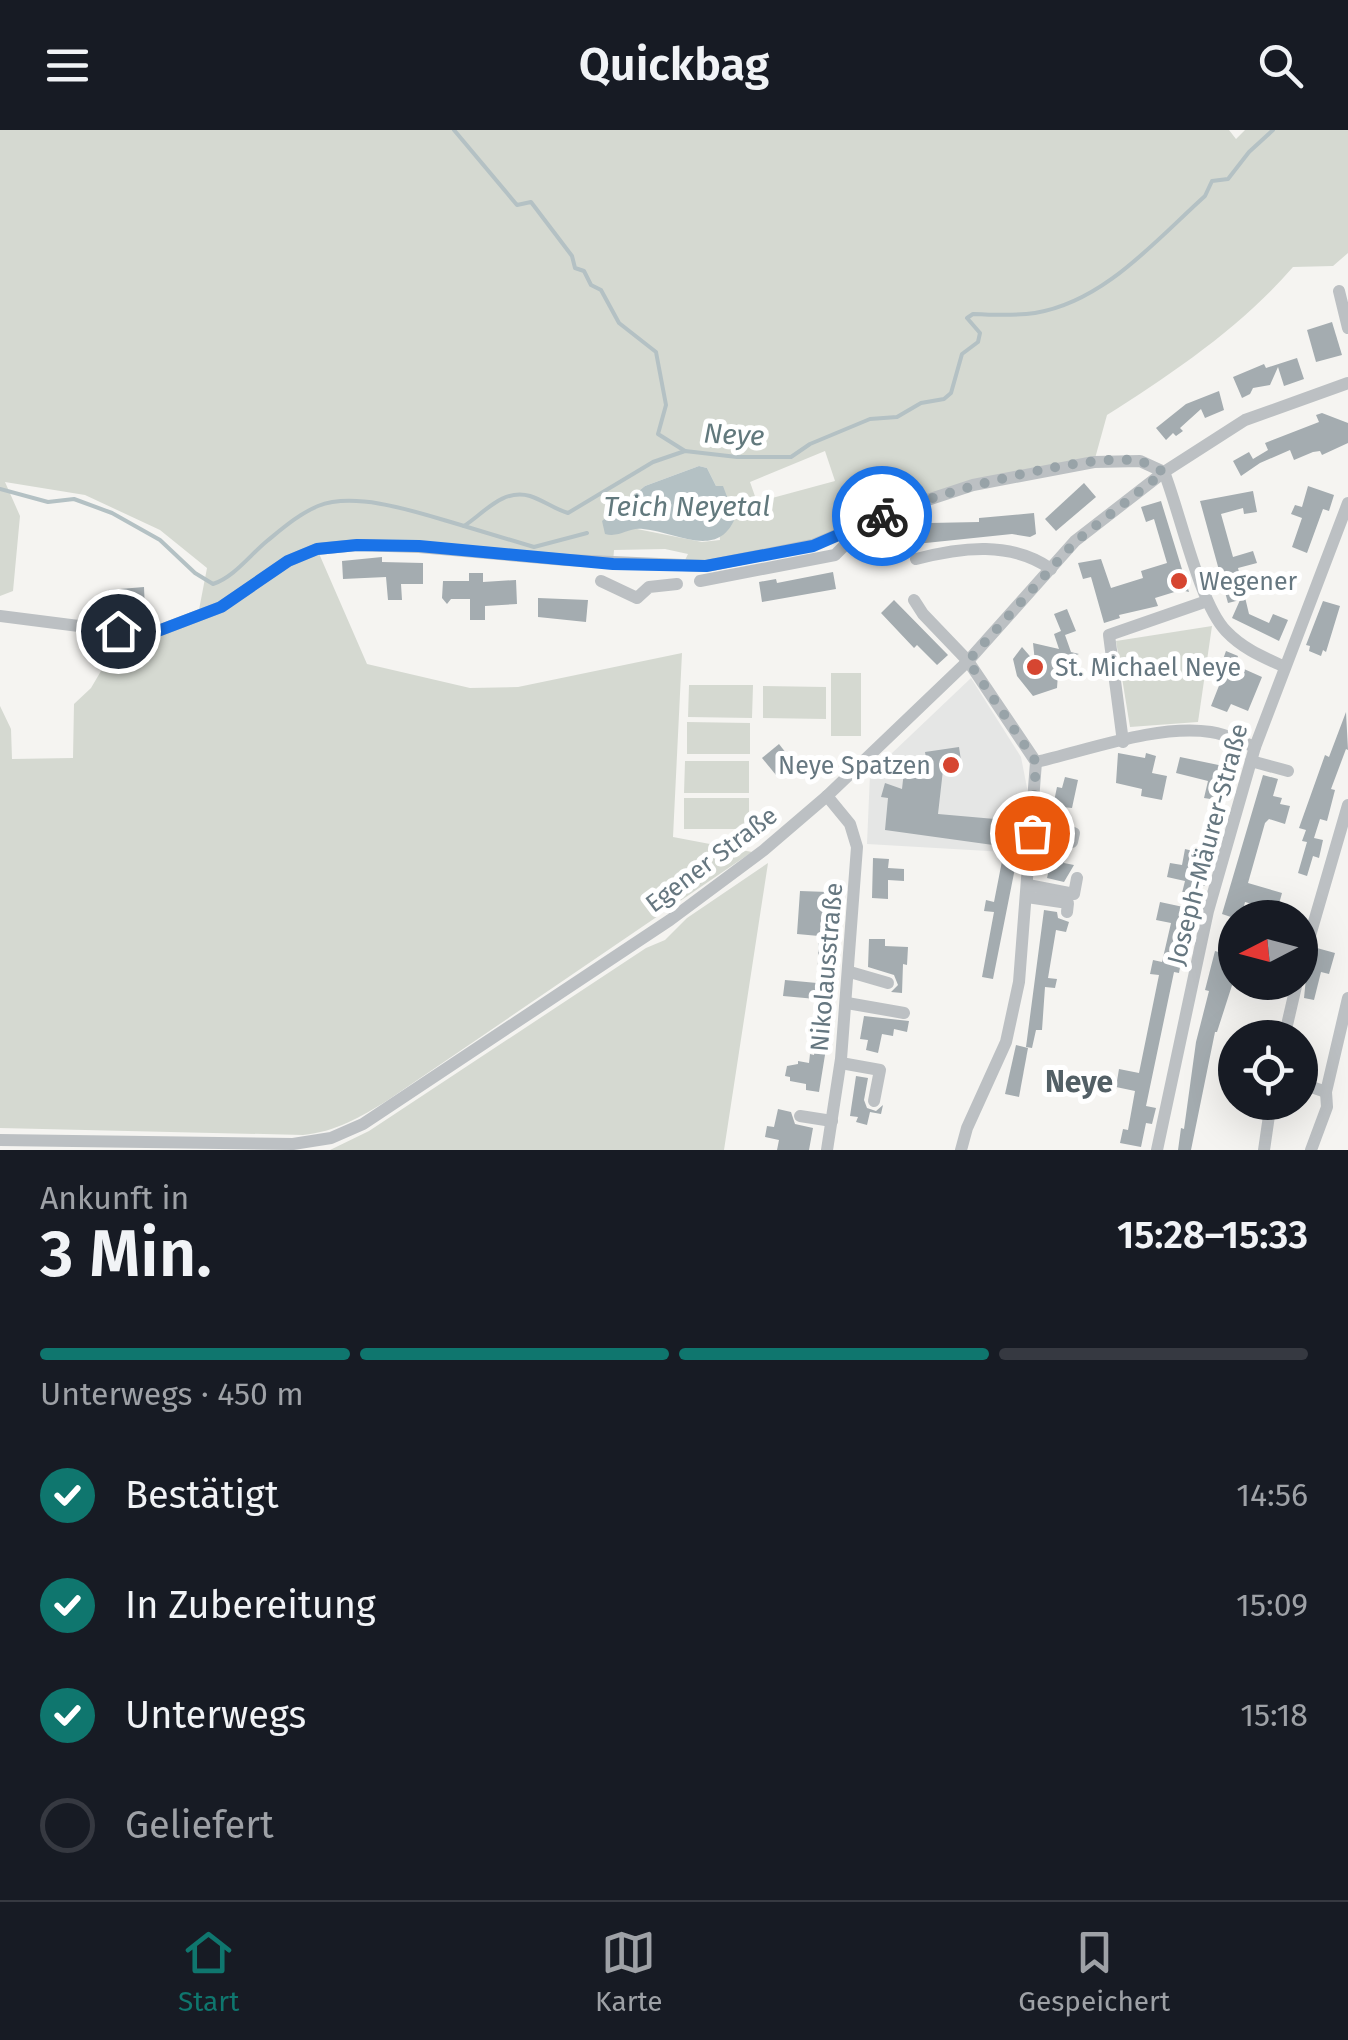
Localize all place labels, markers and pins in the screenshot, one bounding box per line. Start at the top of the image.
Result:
place label: Wegener [1199,567,1298,597]
marker: Wegener [1168,570,1190,592]
pin [76,589,161,674]
place label: St. Michael Neye [1055,653,1241,683]
marker: St. Michael Neye [1024,656,1046,678]
place label: Neye Spatzen [778,751,931,781]
marker: Neye Spatzen [940,754,962,776]
pin [990,791,1075,876]

